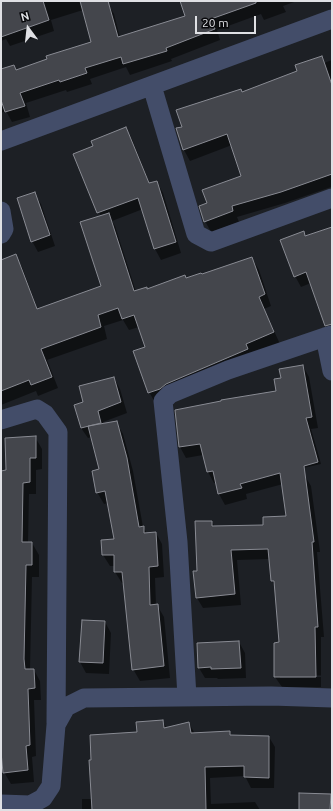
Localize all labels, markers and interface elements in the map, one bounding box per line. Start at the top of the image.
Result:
north arrow [8,8,48,48]
scale bar [197,8,258,34]
text: N [19,10,30,23]
text: 20 m [202,16,229,29]

